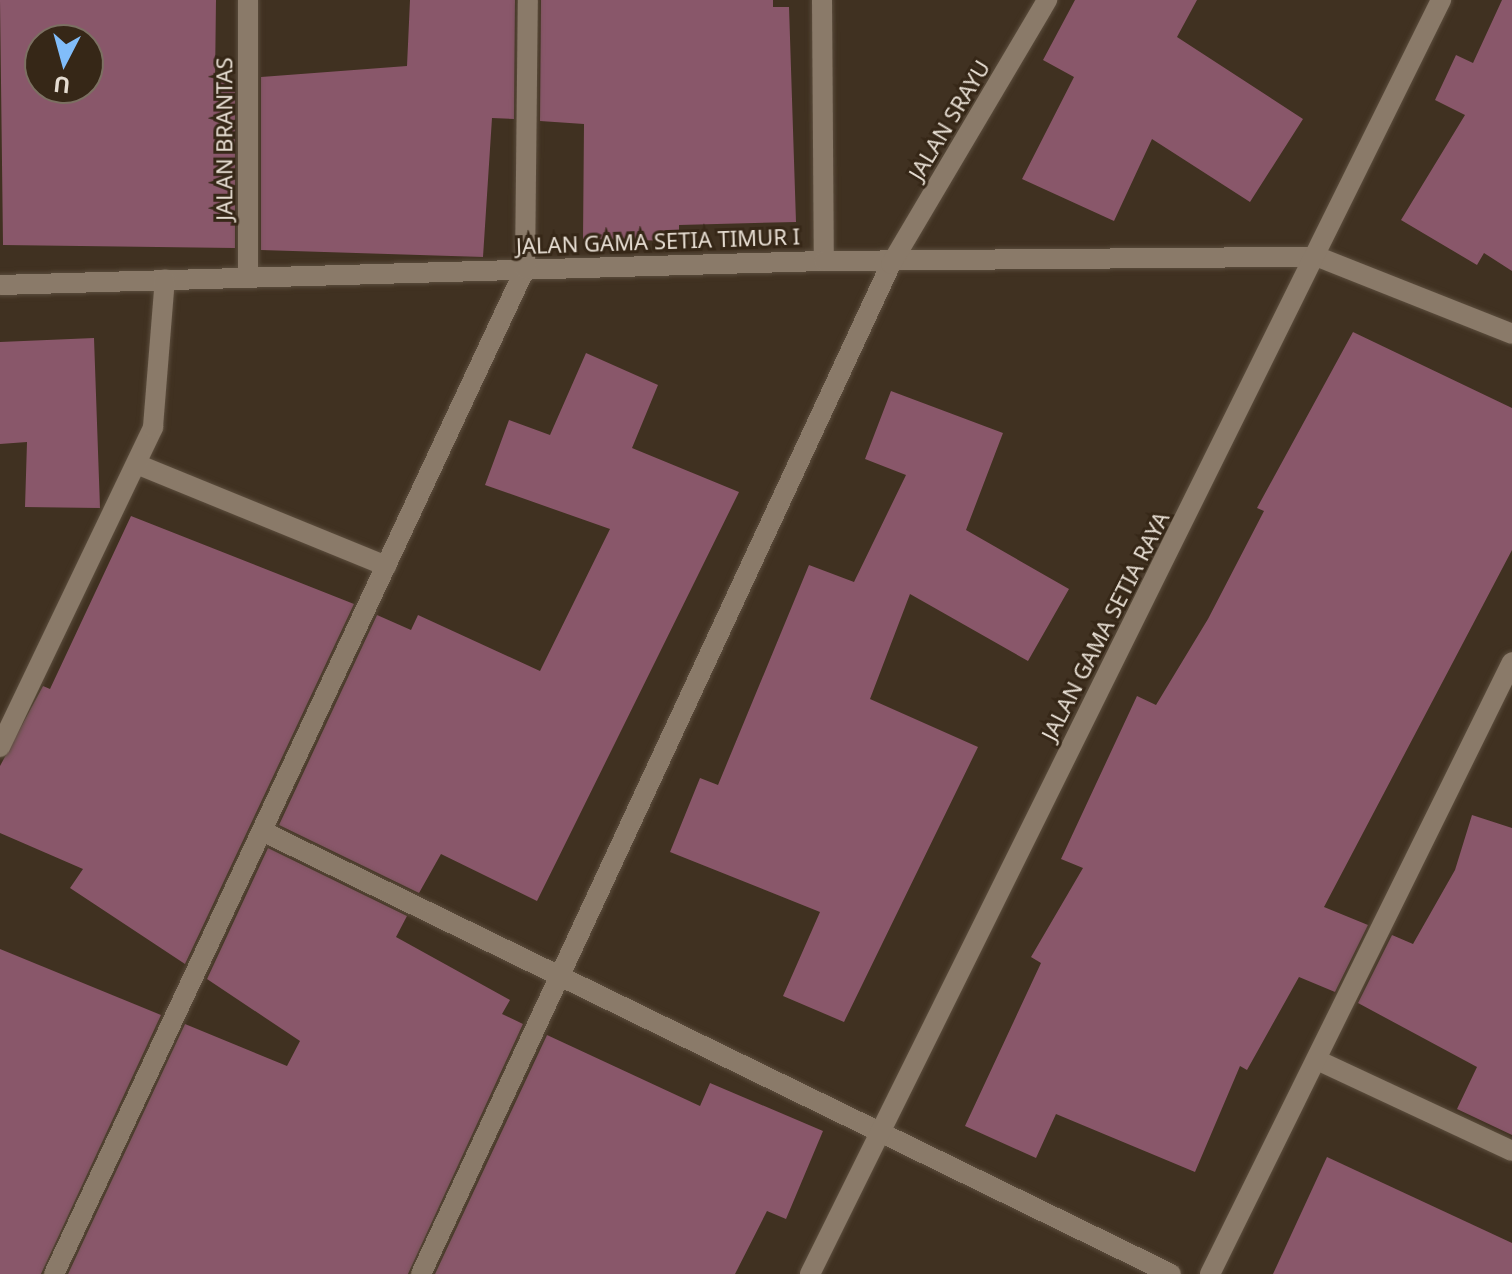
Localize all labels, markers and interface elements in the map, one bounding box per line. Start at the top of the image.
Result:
north arrow [24,24,104,104]
street label: JALAN SRAYU [903,55,995,185]
street label: JALAN BRANTAS [211,57,237,221]
text: U [52,70,72,102]
street label: JALAN GAMA SETIA TIMUR I [515,223,801,259]
street label: JALAN GAMA SETIA RAYA [1036,507,1174,745]

